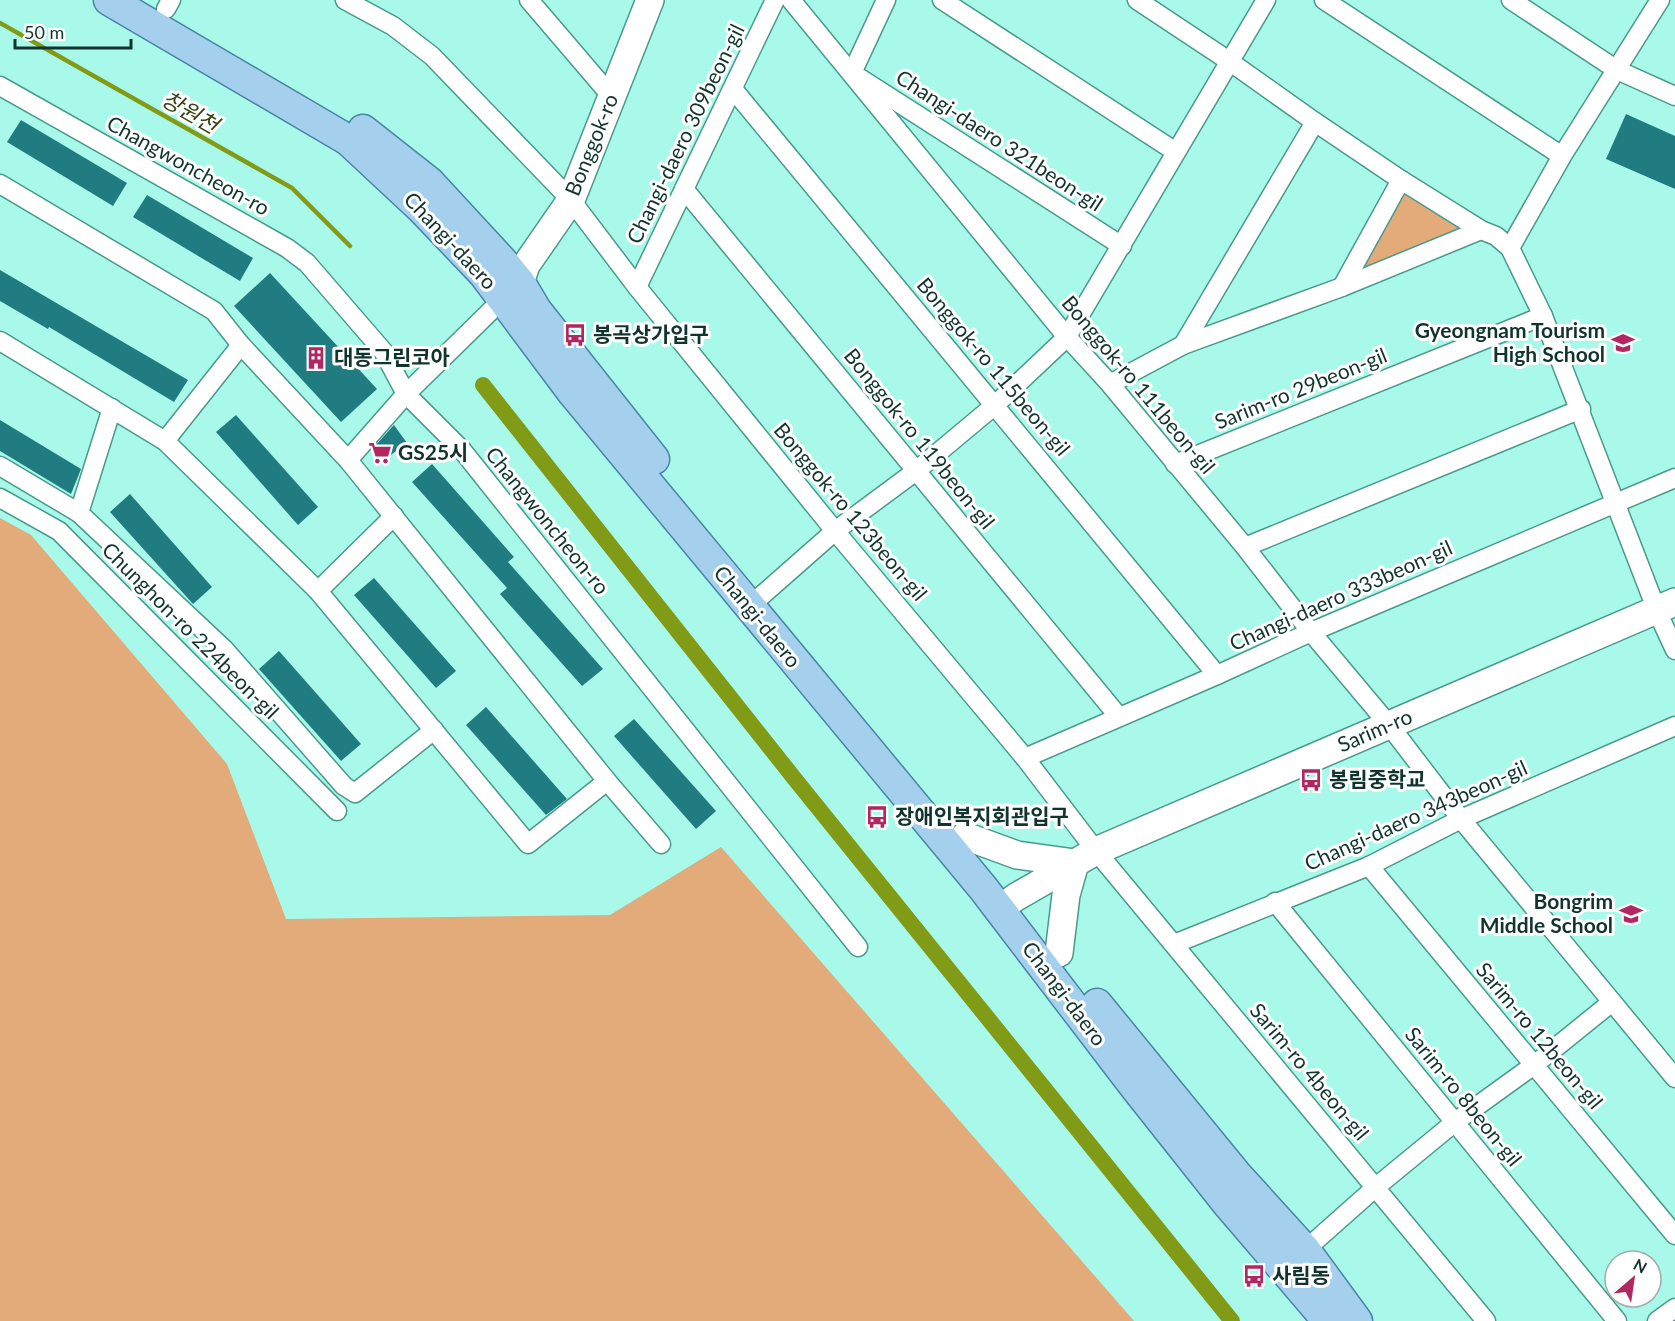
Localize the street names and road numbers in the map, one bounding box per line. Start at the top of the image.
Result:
street label: Changi-daero 309beon-gil [621,19,749,247]
street label: Changi-daero 321beon-gil [892,64,1108,216]
street label: Bonggok-ro [559,90,622,199]
street label: Changwoncheon-ro [103,110,275,220]
street label: Changi-daero [400,186,503,294]
street label: Bonggok-ro 115beon-gil [912,272,1076,460]
street label: Bonggok-ro 111beon-gil [1057,290,1221,478]
street label: Sarim-ro 29beon-gil [1211,342,1390,434]
street label: Bonggok-ro 119beon-gil [840,343,1001,533]
street label: Bonggok-ro 123beon-gil [769,417,933,605]
street label: Changwoncheon-ro [481,441,615,599]
street label: Changi-daero 333beon-gil [1225,534,1456,655]
street label: Chunghon-ro 224beon-gil [98,536,285,723]
street label: Changi-daero [709,560,807,672]
street label: Sarim-ro [1333,703,1416,756]
street label: Changi-daero 343beon-gil [1300,754,1531,875]
street label: Changi-daero [1018,936,1113,1050]
street label: Sarim-ro 12beon-gil [1472,957,1609,1113]
street label: Sarim-ro 4beon-gil [1246,997,1375,1145]
street label: Sarim-ro 8beon-gil [1401,1022,1528,1170]

